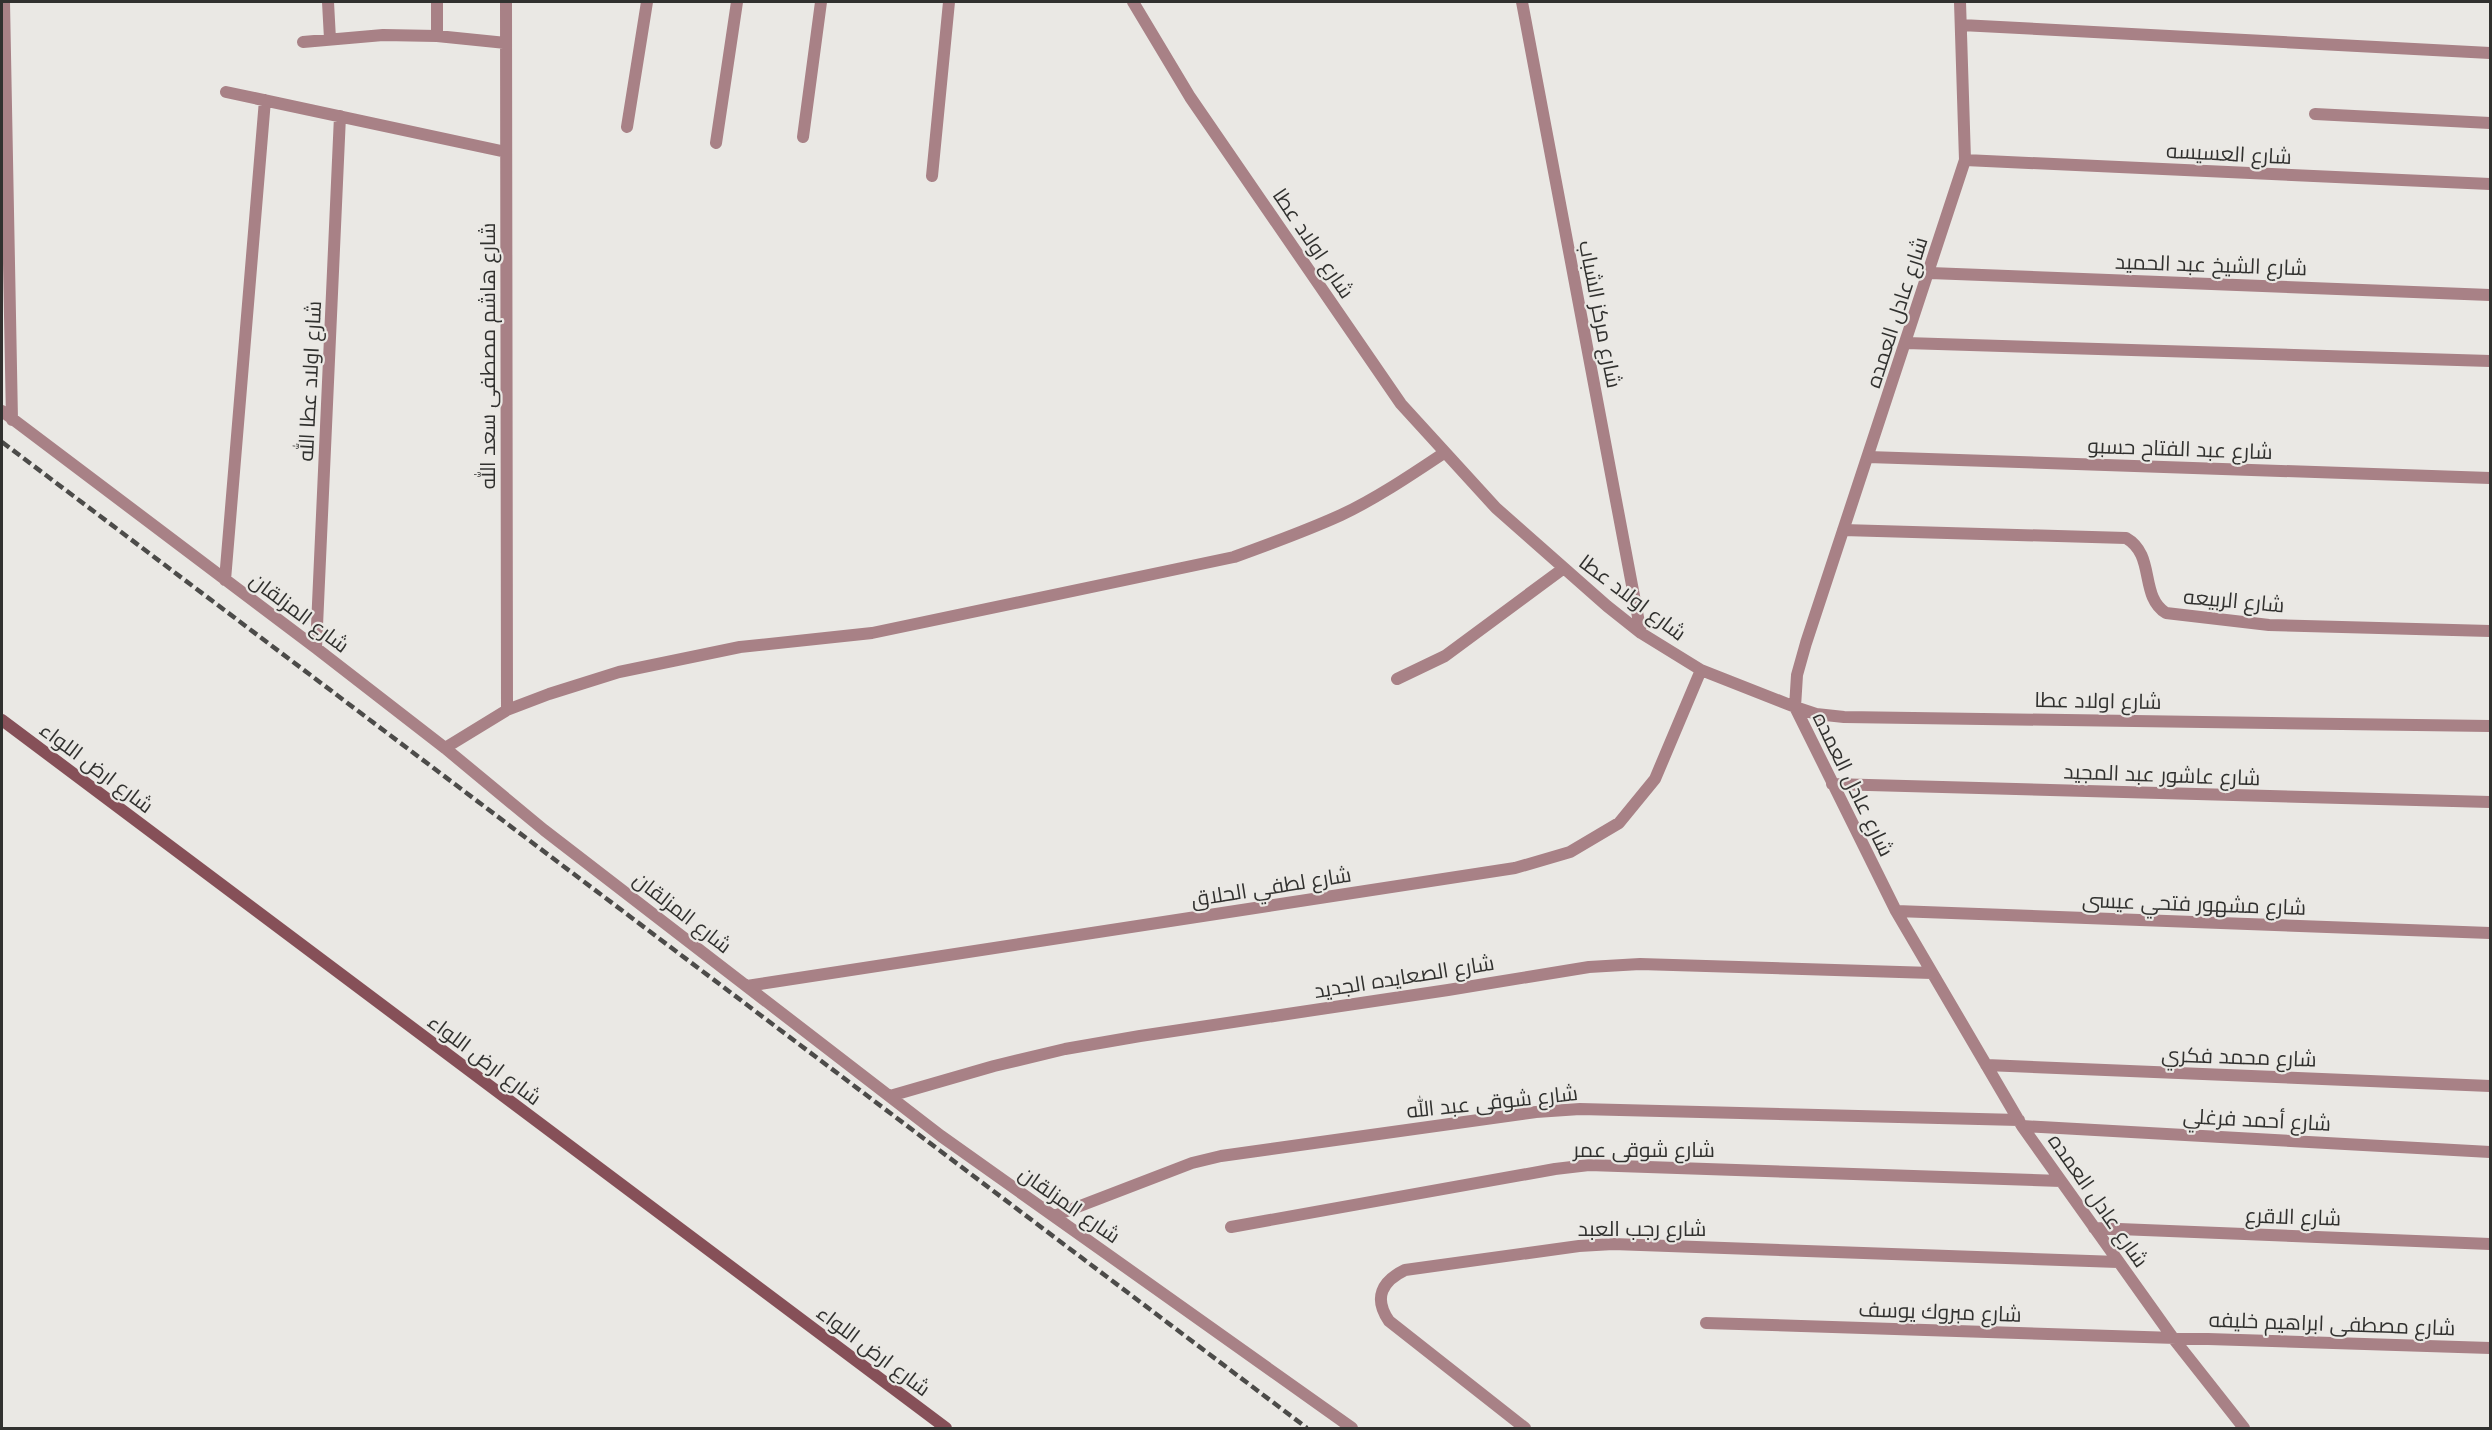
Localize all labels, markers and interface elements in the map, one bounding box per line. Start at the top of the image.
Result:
street label: شارع العسيسه [2165,137,2292,171]
street label: شارع اولاد عطا [1266,183,1360,304]
street label: شارع هاشم مصطفى سعد الله [474,223,502,489]
street label: شارع عادل العمده [1859,233,1935,391]
street label: شارع مركز الشباب [1572,238,1628,390]
street label: شارع الشيخ عبد الحميد [2114,248,2308,282]
street label: شارع اولاد عطا الله [292,300,328,462]
street label: شارع عبد الفتاح حسبو [2087,432,2273,466]
street label: شارع اولاد عطا [1573,548,1692,647]
street label: شارع المزلقان [244,566,355,659]
street label: شارع الربيعه [2182,583,2286,619]
street label: شارع اولاد عطا [2034,686,2162,716]
street label: شارع عادل العمده [1806,708,1900,861]
street label: شارع ارض اللواء [34,716,159,820]
street label: شارع عاشور عبد المجيد [2063,758,2261,792]
street label: شارع لطفي الحلاق [1189,860,1354,915]
street label: شارع المزلقان [627,866,737,960]
street label: شارع مشهور فتحي عيسى [2081,886,2307,924]
street label: شارع الصعايده الجديد [1312,949,1496,1005]
street label: شارع ارض اللواء [422,1008,547,1112]
street label: شارع محمد فكري [2161,1040,2317,1076]
street label: شارع شوقى عبد الله [1405,1079,1579,1125]
street label: شارع أحمد فرغلي [2182,1102,2332,1140]
street label: شارع عادل العمده [2042,1128,2155,1273]
street label: شارع شوقى عمر [1572,1136,1715,1164]
street label: شارع المزلقان [1013,1160,1126,1250]
street label: شارع الاقرع [2244,1201,2342,1233]
street label: شارع رجب العبد [1578,1215,1706,1243]
street label: شارع مبروك يوسف [1858,1295,2022,1329]
street label: شارع ارض اللواء [811,1299,936,1403]
street label: شارع مصطفى ابراهيم خليفه [2208,1306,2456,1342]

